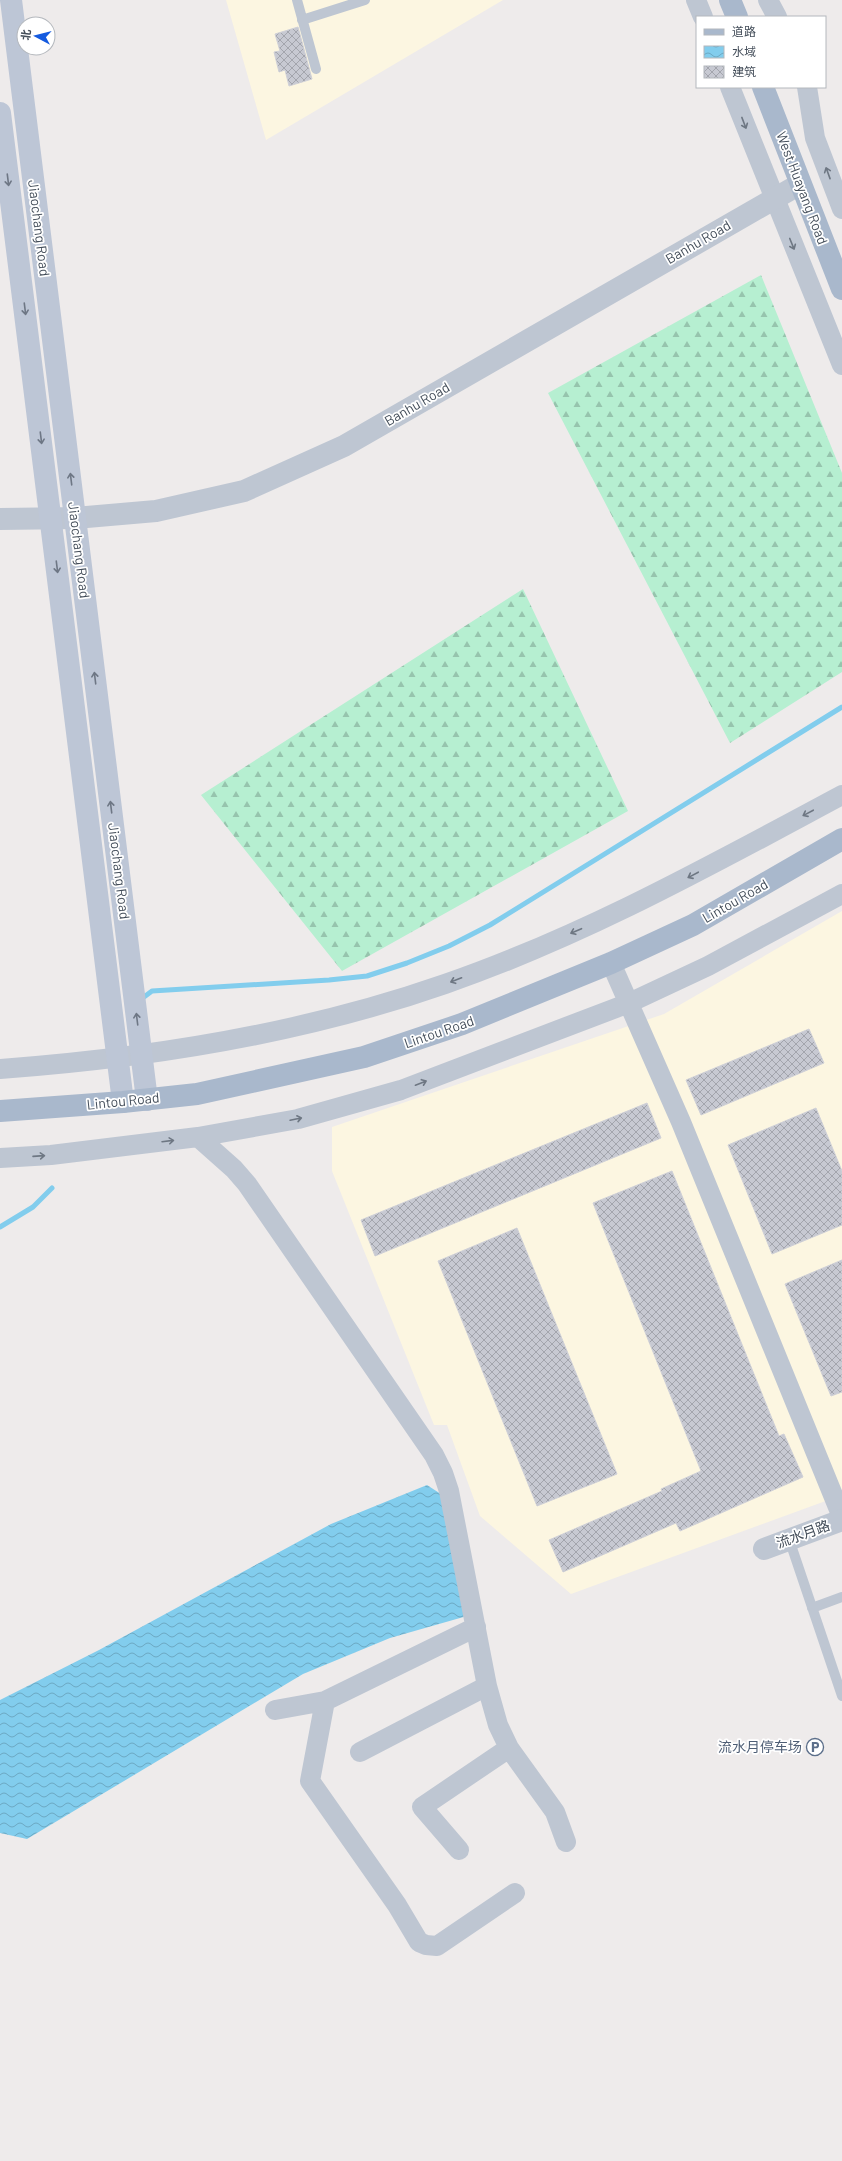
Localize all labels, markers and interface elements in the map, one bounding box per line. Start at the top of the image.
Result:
north arrow [16,16,56,56]
legend [696,16,826,88]
text: 道路 [732,24,756,38]
text: 北 [18,28,33,41]
text: 水域 [732,44,756,58]
text: 建筑 [732,64,756,78]
one-way arrow [741,117,749,129]
street label: West Huayang Road [773,129,832,247]
one-way arrow [824,167,832,179]
one-way arrow [4,173,12,186]
street label: Jiaochang Road [25,179,54,277]
street label: Banhu Road [662,216,733,267]
one-way arrow [789,238,797,250]
one-way arrow [21,302,28,315]
street label: Banhu Road [381,378,452,429]
one-way arrow [37,431,45,444]
one-way arrow [67,473,74,486]
street label: Jiaochang Road [65,501,94,599]
one-way arrow [53,560,61,573]
one-way arrow [91,672,99,685]
one-way arrow [107,801,115,814]
one-way arrow [802,810,814,818]
street label: Jiaochang Road [105,822,134,920]
one-way arrow [687,872,699,879]
street label: Lintou Road [699,875,771,926]
one-way arrow [570,928,582,935]
one-way arrow [450,977,462,985]
street label: Lintou Road [402,1012,476,1051]
one-way arrow [133,1013,141,1026]
one-way arrow [414,1078,426,1086]
street label: Lintou Road [86,1088,160,1113]
one-way arrow [289,1114,302,1122]
one-way arrow [161,1137,174,1144]
one-way arrow [32,1152,45,1159]
street label: 流水月路 [774,1516,832,1551]
parking icon: 流水月停车场 [805,1737,825,1757]
place label: 流水月停车场 [718,1738,802,1755]

